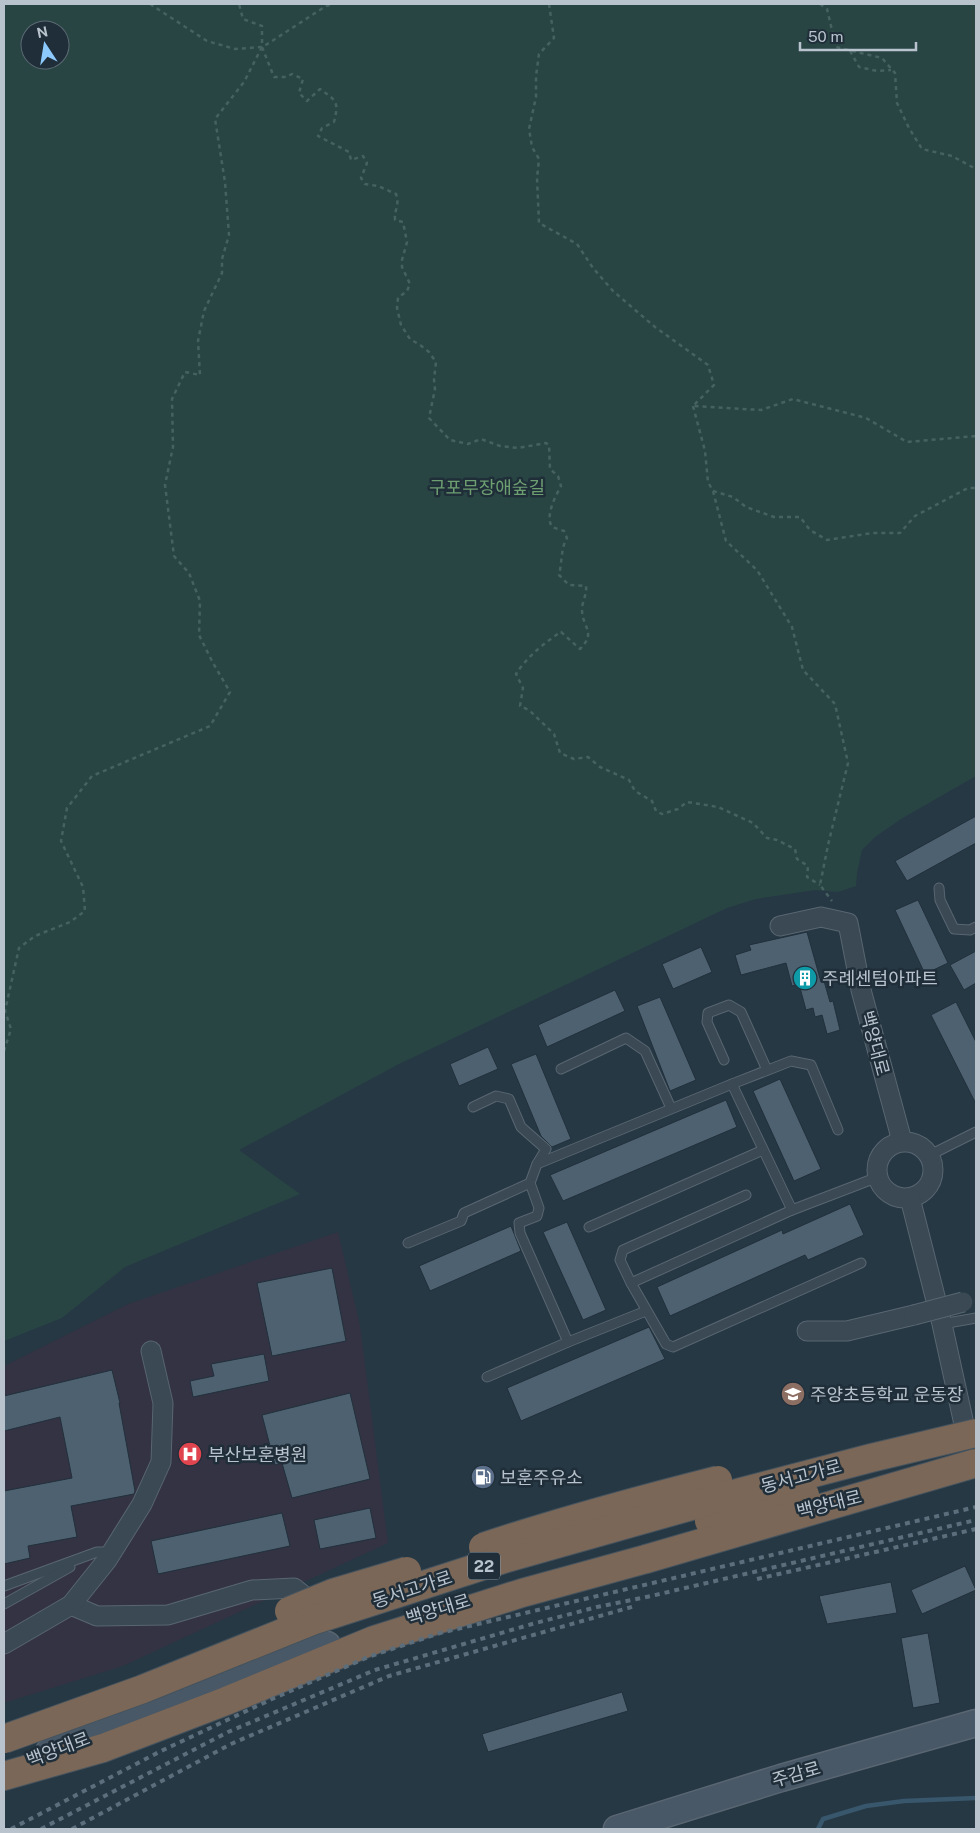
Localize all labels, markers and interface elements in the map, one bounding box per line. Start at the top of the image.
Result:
north arrow [20,20,70,70]
scale bar [800,20,916,52]
text: N [35,23,49,41]
text: 50 m [808,28,843,45]
park label: 구포무장애숲길 [429,477,545,498]
building icon: 주례센텀아파트 [792,965,818,991]
place label: 주례센텀아파트 [822,968,938,989]
street label: 백양대로 [856,1008,894,1078]
school or university icon: 주양초등학교 운동장 [780,1381,806,1407]
place label: 주양초등학교 운동장 [810,1384,963,1405]
hospital icon: 부산보훈병원 [177,1441,203,1467]
place label: 부산보훈병원 [208,1444,307,1465]
street label: 동서고가로 [758,1455,844,1497]
fuel station icon: 보훈주유소 [470,1464,496,1490]
place label: 보훈주유소 [500,1467,583,1488]
street label: 백양대로 [794,1486,864,1522]
road number: 22 [468,1552,500,1580]
street label: 동서고가로 [369,1566,455,1612]
street label: 백양대로 [403,1589,473,1629]
street label: 백양대로 [23,1727,93,1771]
street label: 주감로 [769,1757,823,1791]

